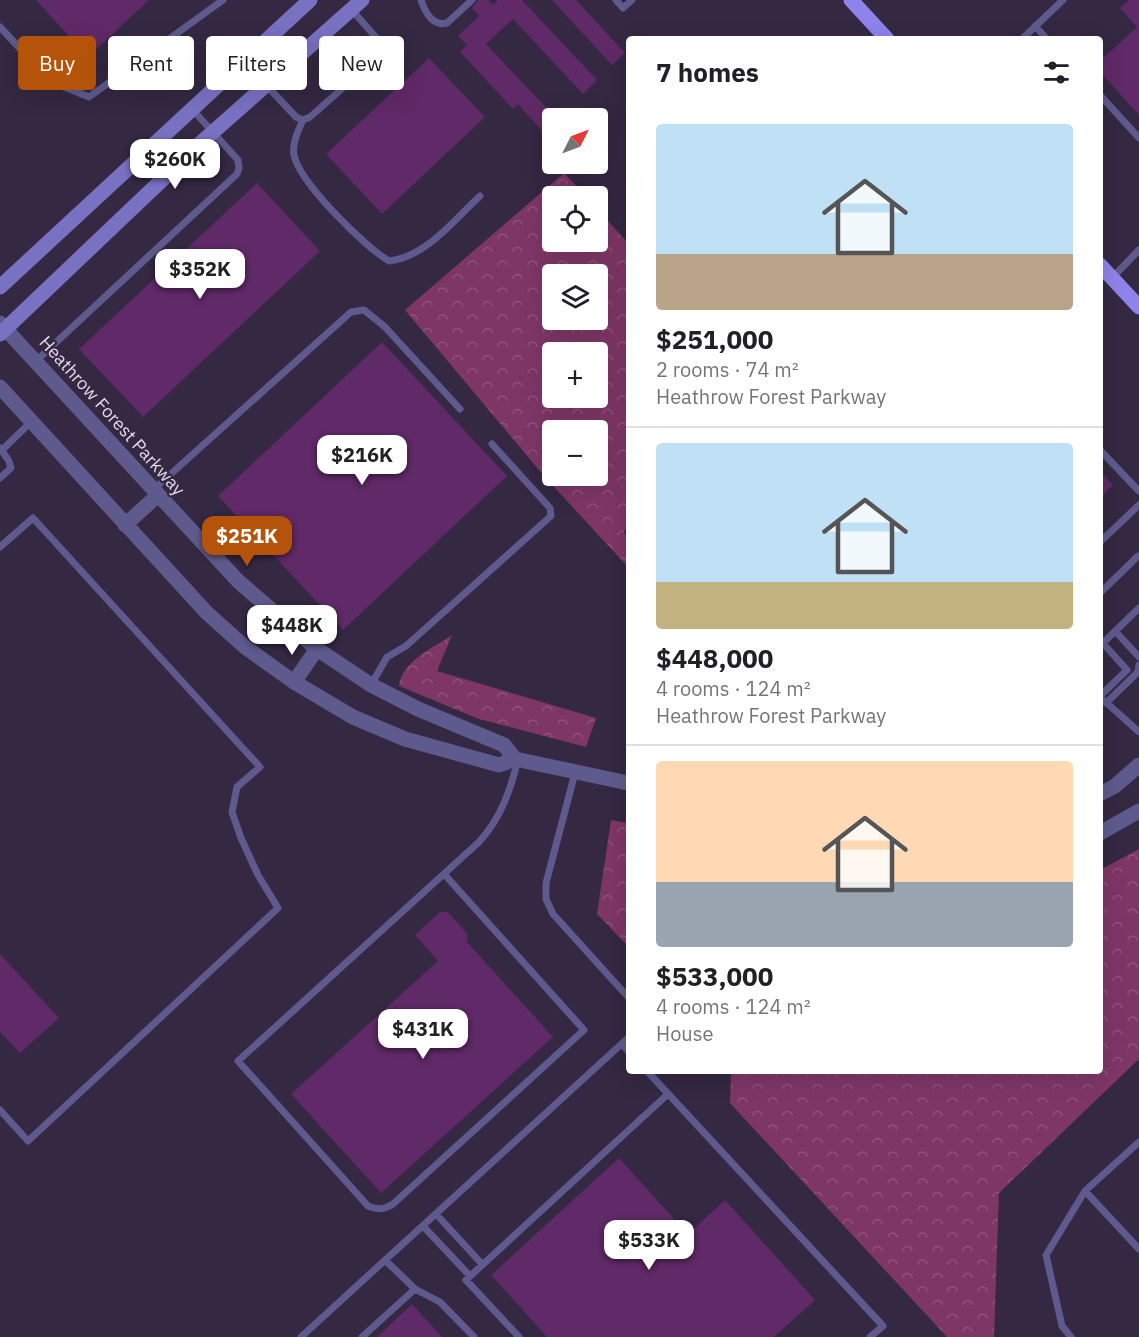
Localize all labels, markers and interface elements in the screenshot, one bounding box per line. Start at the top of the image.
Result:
chip: Buy [18,36,96,90]
chip: Rent [108,36,194,90]
chip: Filters [206,36,307,90]
chip: New [319,36,404,90]
text: 7 homes [656,55,759,89]
icon: filters [1040,56,1073,89]
north arrow [542,108,608,174]
map controls [542,108,608,486]
pin: $260K [133,139,217,190]
text: $260K [144,145,206,172]
icon: home [811,163,919,271]
button: locate [542,186,608,252]
pin: $352K [158,249,242,300]
text: $352K [169,255,231,282]
button: layers [542,264,608,330]
text: $251,000 [656,322,773,356]
street label: Heathrow Forest Parkway [34,331,190,500]
button: + [542,342,608,408]
text: 2 rooms · 74 m² [656,356,799,383]
text: Heathrow Forest Parkway [656,383,886,410]
button: − [542,420,608,486]
pin: $216K [320,435,404,486]
text: $216K [331,441,393,468]
icon: home [811,482,919,590]
pin: $251K [205,516,289,567]
text: $251K [216,522,278,549]
pin: $448K [250,605,334,656]
text: $448K [261,611,323,638]
text: $448,000 [656,641,773,675]
text: 4 rooms · 124 m² [656,675,811,702]
text: Heathrow Forest Parkway [656,702,886,729]
icon: home [811,800,919,908]
text: $533,000 [656,959,773,993]
text: 4 rooms · 124 m² [656,993,811,1020]
pin: $431K [381,1009,465,1060]
text: $431K [392,1015,454,1042]
text: House [656,1020,713,1047]
pin: $533K [607,1220,691,1271]
text: $533K [618,1226,680,1253]

